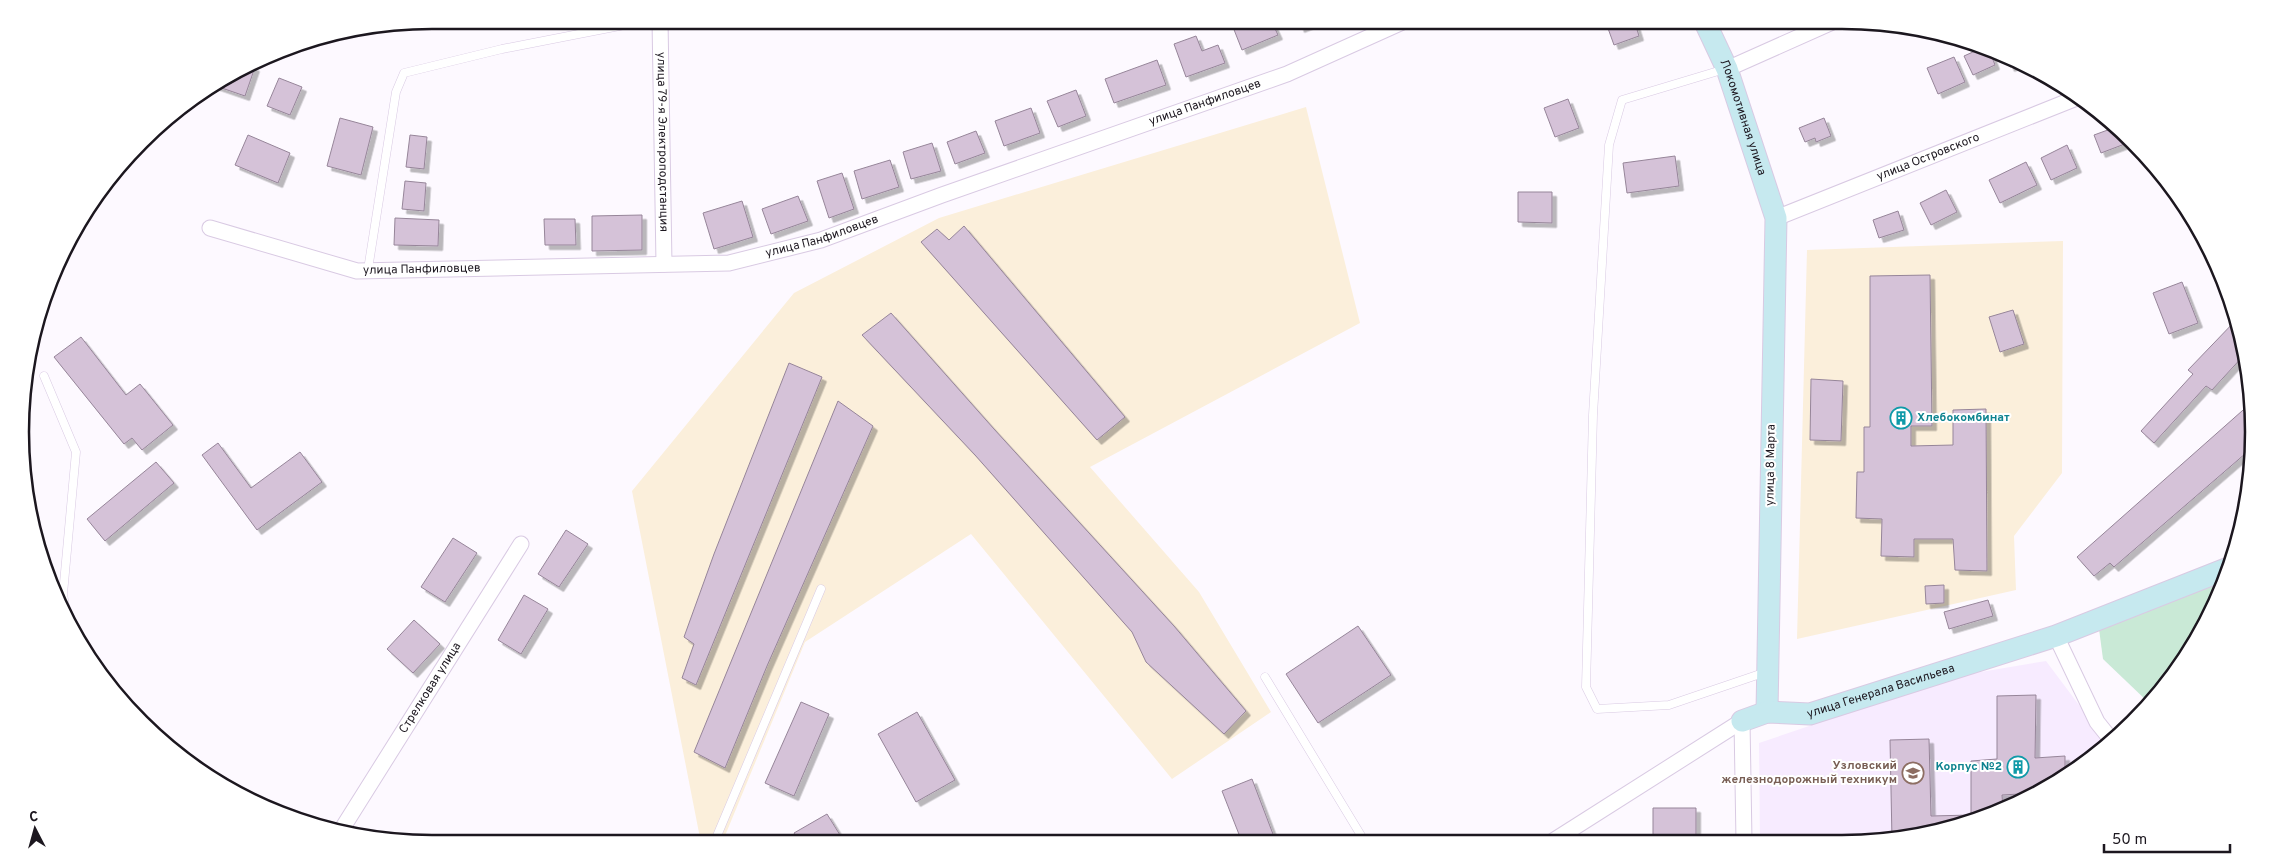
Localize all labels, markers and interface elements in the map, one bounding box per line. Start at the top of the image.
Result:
street label: улица 79-я Электроподстанция [653,52,671,232]
street label: Локомотивная улица [1716,57,1769,178]
street label: улица Панфиловцев [1147,76,1263,130]
street label: улица Островского [1874,129,1982,185]
street label: улица Панфиловцев [764,211,881,262]
street label: улица Панфиловцев [363,260,481,279]
building icon: Хлебокомбинат [1889,406,1913,430]
place label: Хлебокомбинат [1917,410,2010,426]
street label: улица 8 Марта [1762,424,1780,506]
street label: Стрелковая улица [396,639,465,737]
street label: улица Генерала Васильева [1805,661,1957,722]
building icon: Корпус №2 [2006,755,2030,779]
place label: Узловский железнодорожный техникум [1721,758,1897,788]
place label: Корпус №2 [1935,759,2002,775]
school or university icon: Узловский железнодорожный техникум [1901,761,1925,785]
north arrow [10,804,60,854]
text: С [28,809,39,826]
scale bar [2104,822,2230,854]
text: 50 m [2112,831,2147,850]

